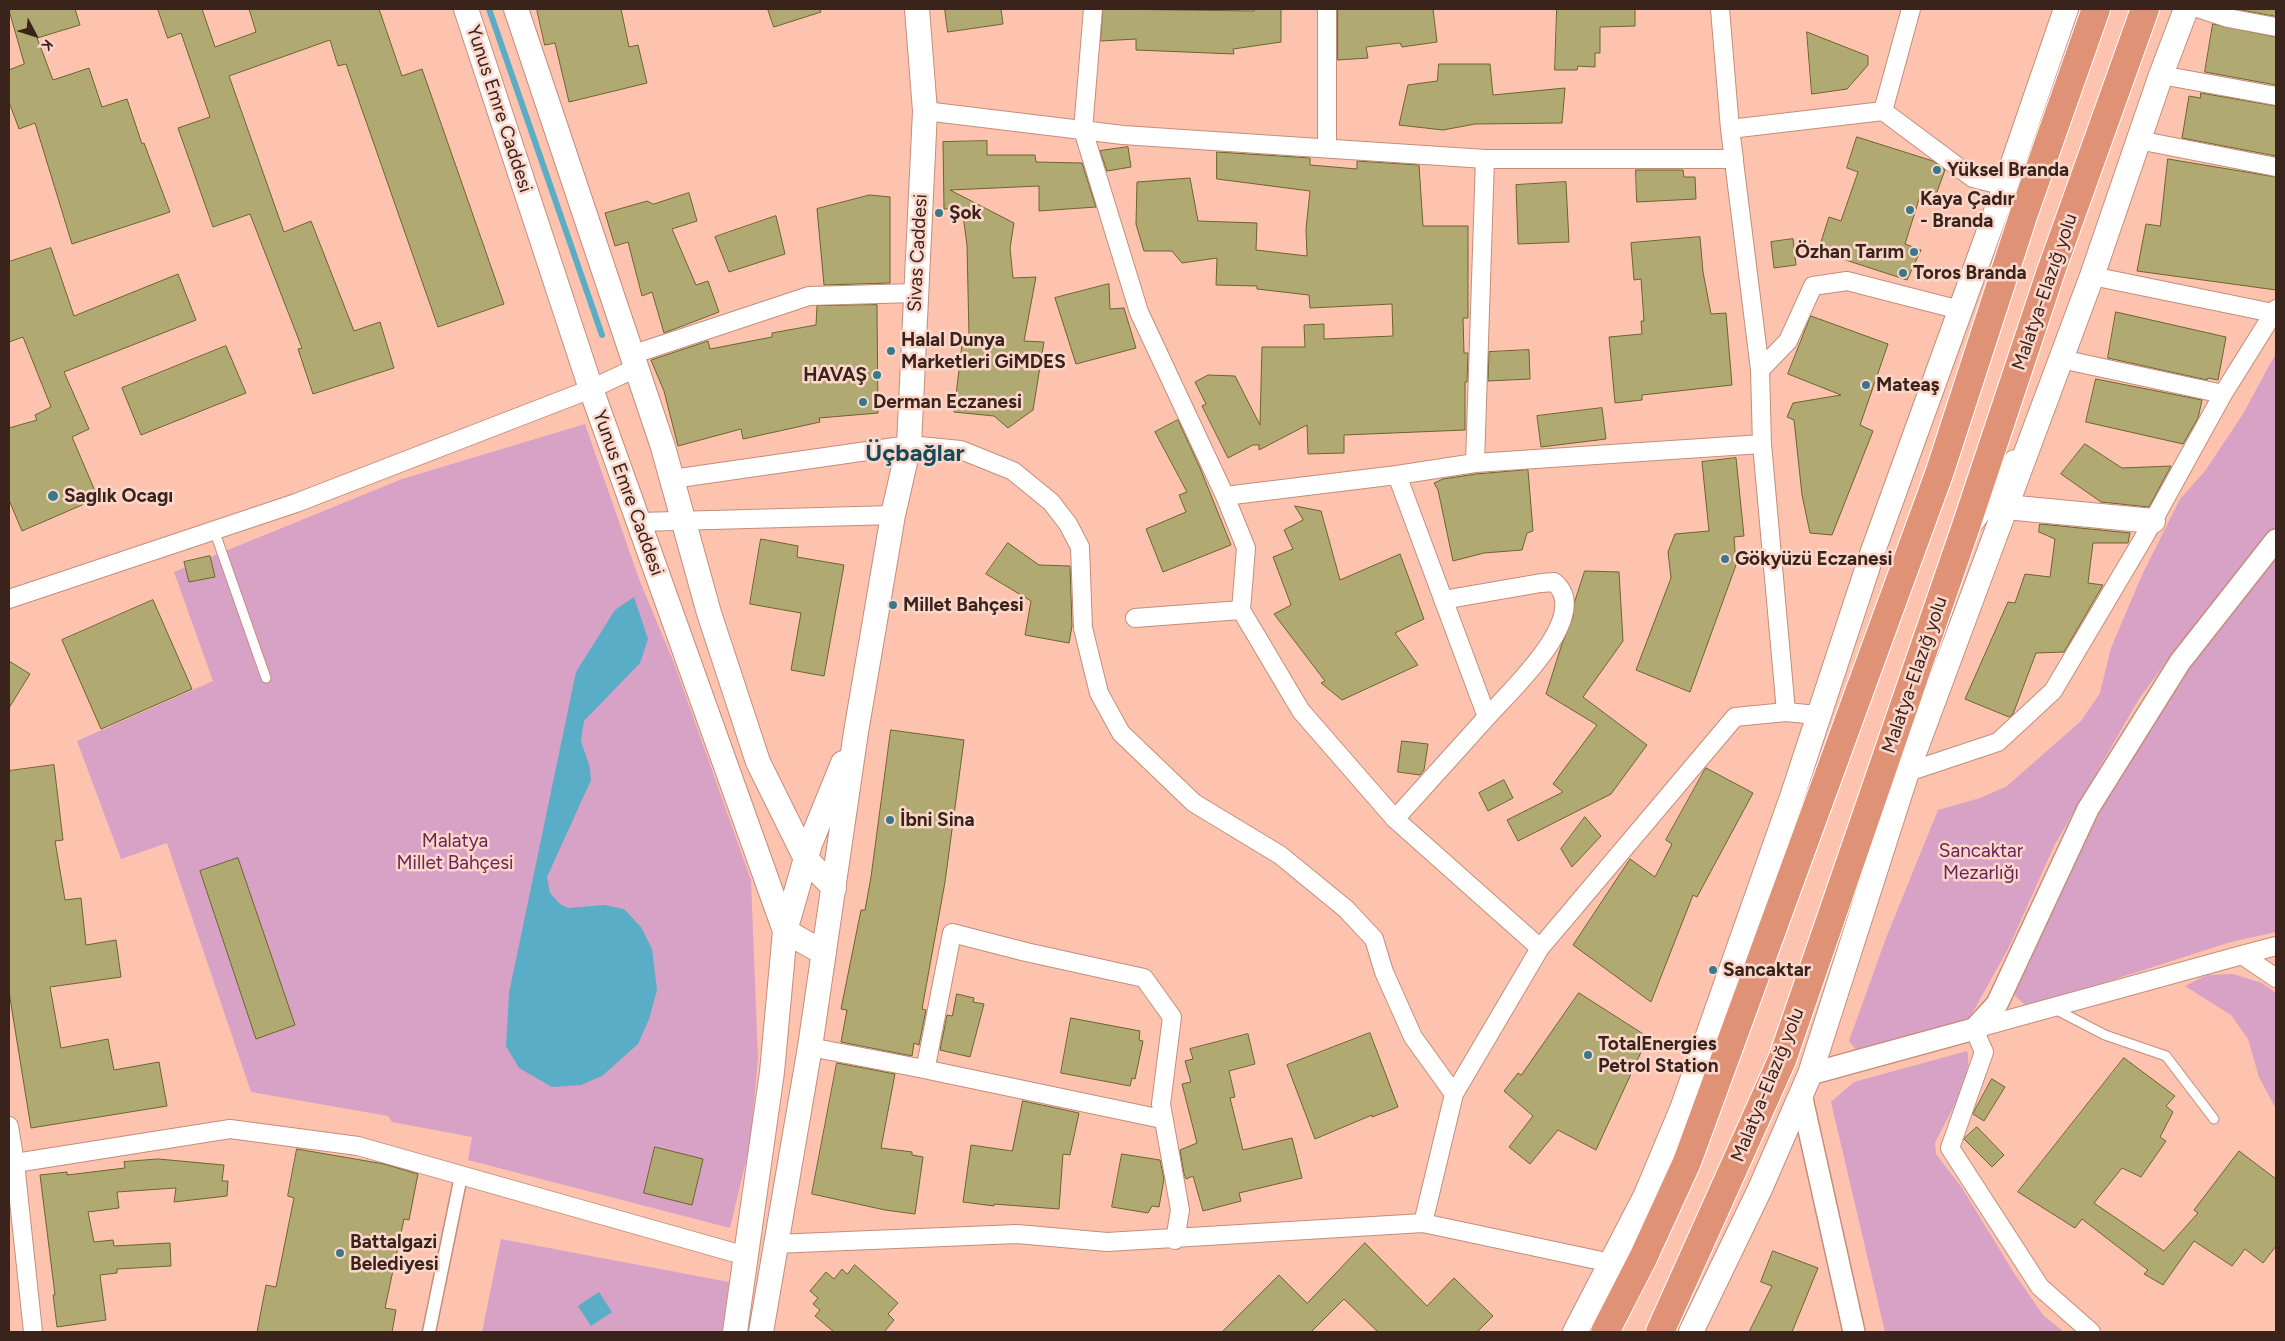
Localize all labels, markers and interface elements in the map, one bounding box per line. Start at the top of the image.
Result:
north arrow [10,10,60,60]
street label: Yunus Emre Caddesi [461,23,537,195]
text: K [37,36,56,54]
place label: Yüksel Branda [1947,159,2069,181]
marker: Yüksel Branda [1931,164,1943,176]
place label: Kaya Çadır - Branda [1920,188,2015,232]
street label: Sivas Caddesi [904,193,932,313]
place label: Şok [949,202,982,224]
marker: Kaya Çadır - Branda [1904,204,1916,216]
marker: Şok [933,207,945,219]
street label: Malatya-Elazığ yolu [2007,211,2083,373]
place label: Özhan Tarım [1795,241,1904,263]
marker: Özhan Tarım [1908,246,1920,258]
place label: Toros Branda [1913,262,2027,284]
marker: Toros Branda [1897,267,1909,279]
place label: Halal Dunya Marketleri GiMDES [901,329,1066,373]
marker: Halal Dunya Marketleri GiMDES [885,345,897,357]
place label: HAVAŞ [803,364,867,386]
marker: HAVAŞ [871,369,883,381]
place label: Mateaş [1876,374,1940,396]
marker: Mateaş [1860,379,1872,391]
place label: Derman Eczanesi [873,391,1022,413]
marker: Derman Eczanesi [857,396,869,408]
street label: Yunus Emre Caddesi [587,407,669,579]
district label: Üçbağlar [865,440,965,468]
place label: Saglık Ocagı [64,485,173,507]
marker: Saglık Ocagı [46,489,60,503]
place label: Gökyüzü Eczanesi [1735,548,1892,570]
marker: Gökyüzü Eczanesi [1719,553,1731,565]
place label: Millet Bahçesi [903,594,1024,616]
street label: Malatya-Elazığ yolu [1877,594,1953,756]
marker: Millet Bahçesi [887,599,899,611]
place label: İbni Sina [900,809,975,831]
marker: İbni Sina [884,814,896,826]
park label: Malatya Millet Bahçesi [397,830,513,874]
park label: Sancaktar Mezarlığı [1939,840,2023,884]
place label: Sancaktar [1723,959,1811,981]
marker: Sancaktar [1707,964,1719,976]
street label: Malatya-Elazığ yolu [1727,1004,1809,1166]
place label: TotalEnergies Petrol Station [1598,1033,1718,1077]
marker: TotalEnergies Petrol Station [1582,1049,1594,1061]
place label: Battalgazi Belediyesi [350,1231,439,1275]
marker: Battalgazi Belediyesi [334,1247,346,1259]

